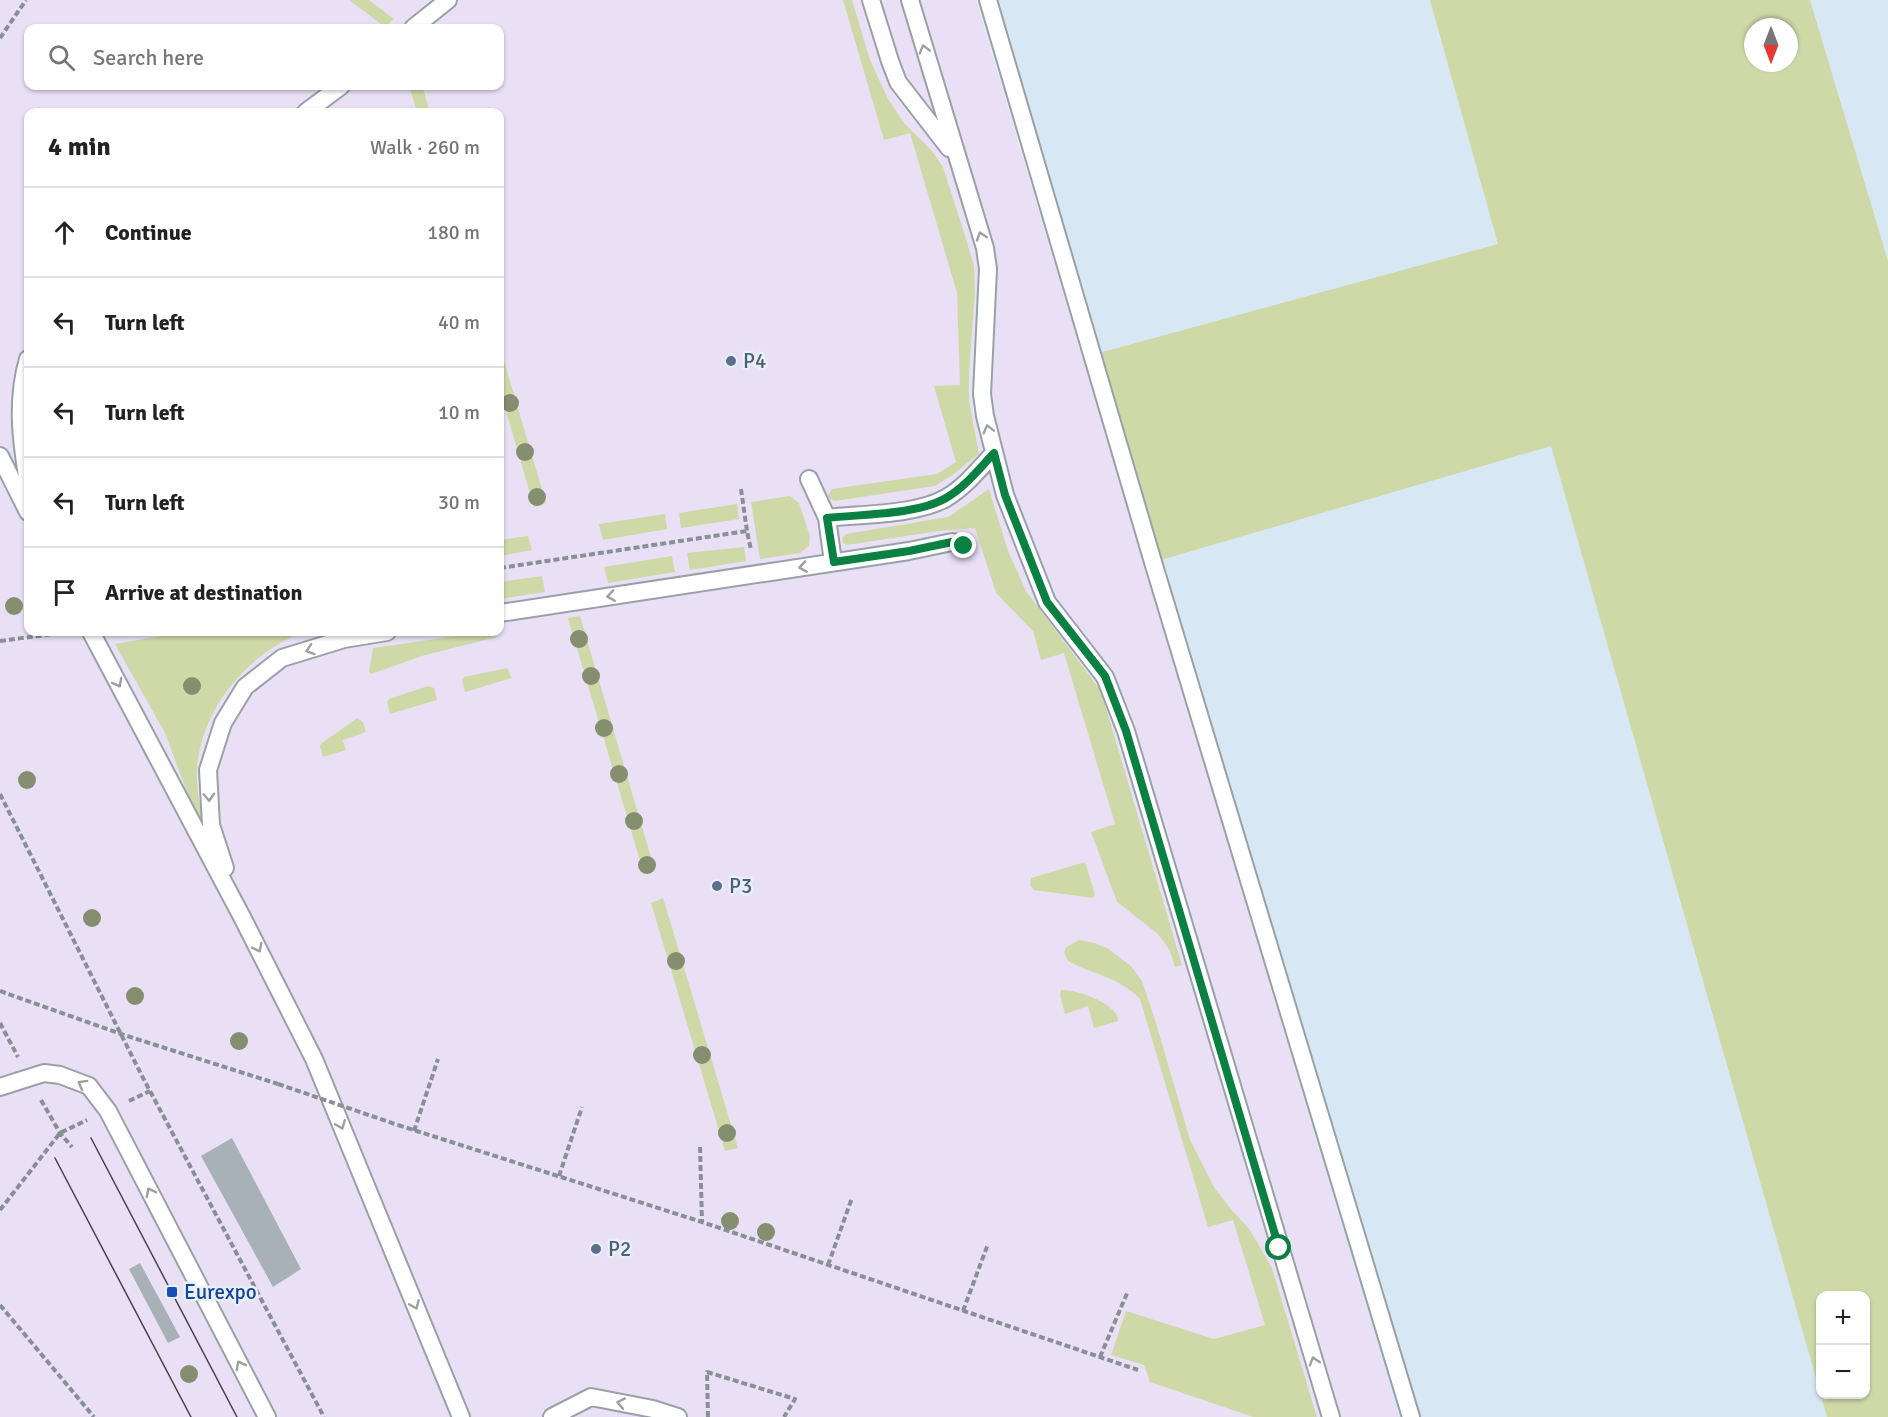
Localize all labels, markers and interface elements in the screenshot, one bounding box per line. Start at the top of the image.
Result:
north arrow [1744,18,1798,72]
search box [24,24,504,90]
icon: search [45,41,78,74]
text: Search here [93,44,204,71]
one-way arrow [919,44,931,55]
text: 4 min [48,131,111,163]
text: Walk · 260 m [370,135,480,160]
icon: ahead [48,216,81,249]
text: Continue [105,219,192,246]
text: 180 m [427,220,480,245]
one-way arrow [976,231,988,242]
icon: left [48,306,81,339]
text: Turn left [105,309,185,336]
text: 40 m [438,310,480,335]
place label: P4 [743,348,766,374]
marker: P4 [724,354,738,368]
icon: left [48,396,81,429]
text: Turn left [105,399,185,426]
text: 10 m [438,400,480,425]
one-way arrow [983,425,995,435]
icon: left [48,486,81,519]
text: Turn left [105,489,185,516]
text: 30 m [438,490,480,515]
route end [950,532,976,558]
one-way arrow [799,560,808,572]
icon: arrive [48,576,81,609]
text: Arrive at destination [105,579,302,606]
one-way arrow [606,589,615,601]
one-way arrow [305,642,316,655]
one-way arrow [111,677,122,688]
one-way arrow [203,793,216,802]
place label: P3 [729,873,752,899]
marker: P3 [710,879,724,893]
one-way arrow [251,942,263,953]
one-way arrow [78,1080,88,1091]
one-way arrow [333,1119,346,1130]
one-way arrow [146,1188,157,1199]
route start [1265,1234,1291,1260]
place label: P2 [608,1236,631,1262]
marker: P2 [589,1242,603,1256]
place label: Eurexpo [184,1279,257,1305]
marker: Eurexpo [165,1285,179,1299]
map controls [1816,1291,1870,1399]
button: + [1816,1291,1870,1345]
one-way arrow [408,1299,420,1310]
button: − [1816,1345,1870,1399]
one-way arrow [1309,1356,1321,1367]
one-way arrow [236,1361,247,1371]
one-way arrow [617,1397,627,1410]

